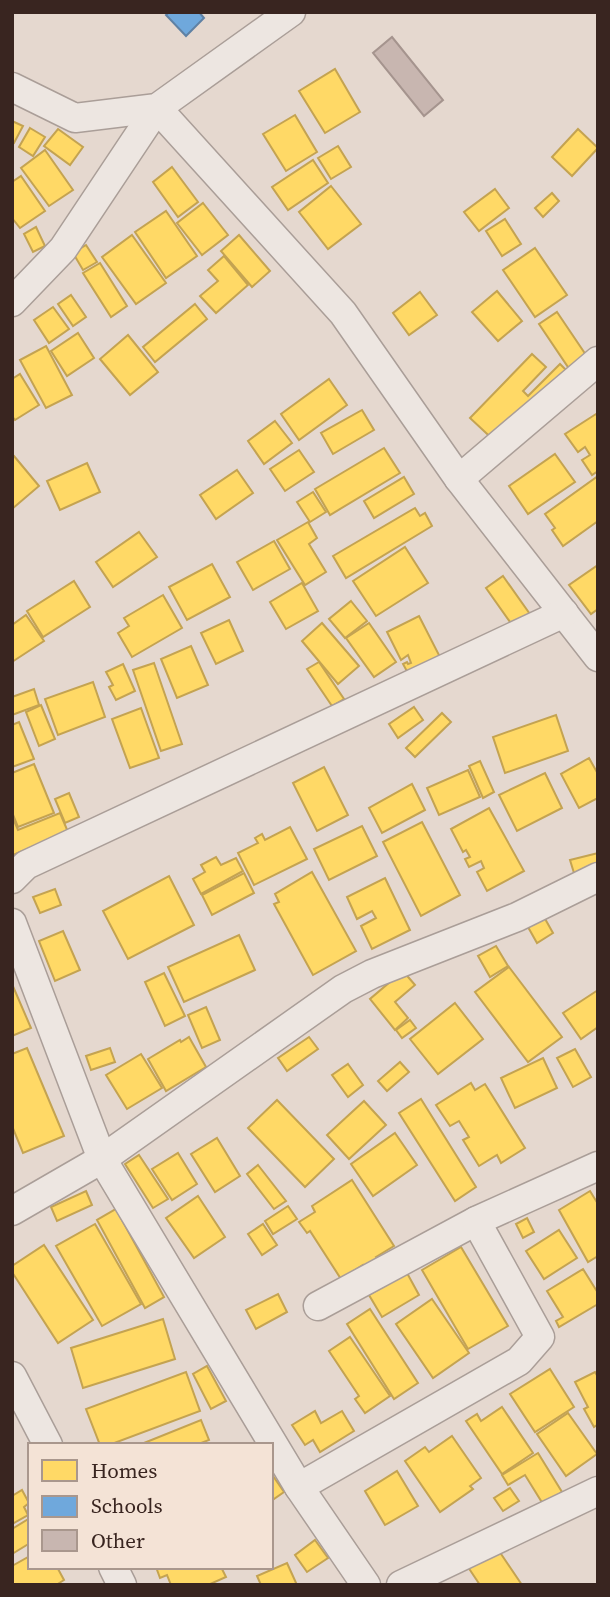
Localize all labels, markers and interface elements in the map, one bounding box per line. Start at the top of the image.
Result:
legend [28,1443,273,1569]
text: Homes [91,1456,157,1485]
text: Schools [91,1491,163,1520]
text: Other [91,1526,145,1555]

